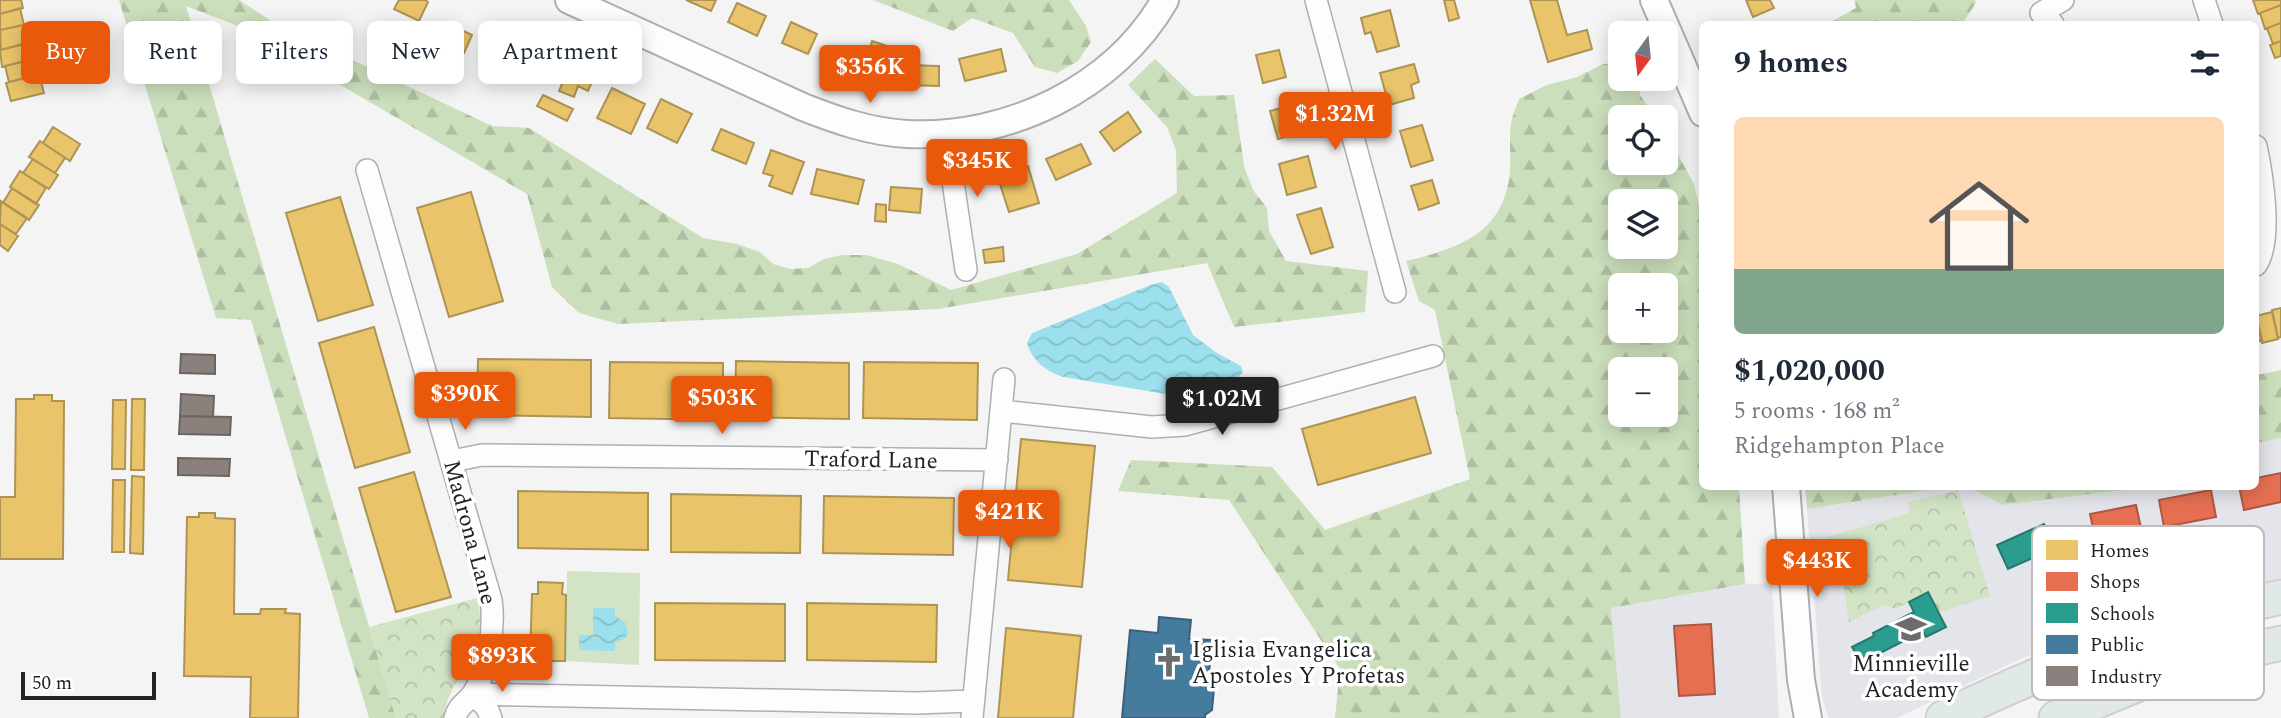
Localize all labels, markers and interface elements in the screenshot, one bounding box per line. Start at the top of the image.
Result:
chip: Buy [21,21,110,84]
chip: Rent [124,21,222,84]
chip: Filters [236,21,353,84]
chip: New [367,21,464,84]
chip: Apartment [478,21,642,84]
north arrow [1608,21,1678,91]
map controls [1608,21,1678,427]
text: 9 homes [1734,40,1848,86]
icon: filters [2186,44,2224,82]
pin: $356K [821,46,919,105]
text: $356K [835,50,905,85]
pin: $1.32M [1278,92,1392,152]
text: $1.32M [1295,97,1375,132]
button: locate [1608,105,1678,175]
pin: $345K [928,140,1026,199]
text: $345K [942,144,1012,179]
icon: home [1916,163,2042,289]
button: layers [1608,189,1678,259]
button: + [1608,273,1678,343]
text: $1,020,000 [1734,348,1885,394]
button: − [1608,357,1678,427]
pin: $390K [416,372,514,432]
pin: $503K [673,376,771,436]
text: $390K [430,377,500,412]
pin: $1.02M [1165,378,1279,437]
text: $503K [687,381,757,416]
text: $1.02M [1182,382,1262,417]
text: 5 rooms · 168 m² [1734,394,1900,429]
text: Ridgehampton Place [1734,429,1945,464]
street label: Traford Lane [804,442,938,479]
street label: Madrona Lane [433,456,506,609]
pin: $421K [960,490,1058,550]
text: $421K [974,495,1044,530]
legend [2032,526,2264,700]
text: Homes [2090,537,2149,566]
pin: $443K [1768,540,1866,599]
text: $443K [1782,544,1852,579]
text: Shops [2090,568,2140,597]
text: Schools [2090,600,2155,629]
school or university icon: Minnieville Academy [1894,612,1928,646]
text: Public [2090,631,2144,660]
place label: Iglisia Evangelica Apostoles Y Profetas [1192,633,1405,694]
pin: $893K [453,634,551,694]
text: $893K [467,639,537,674]
church icon: Iglisia Evangelica Apostoles Y Profetas [1152,645,1186,679]
place label: Minnieville Academy [1852,647,1970,708]
text: Industry [2090,663,2162,692]
scale bar [21,669,156,701]
text: 50 m [32,669,72,698]

